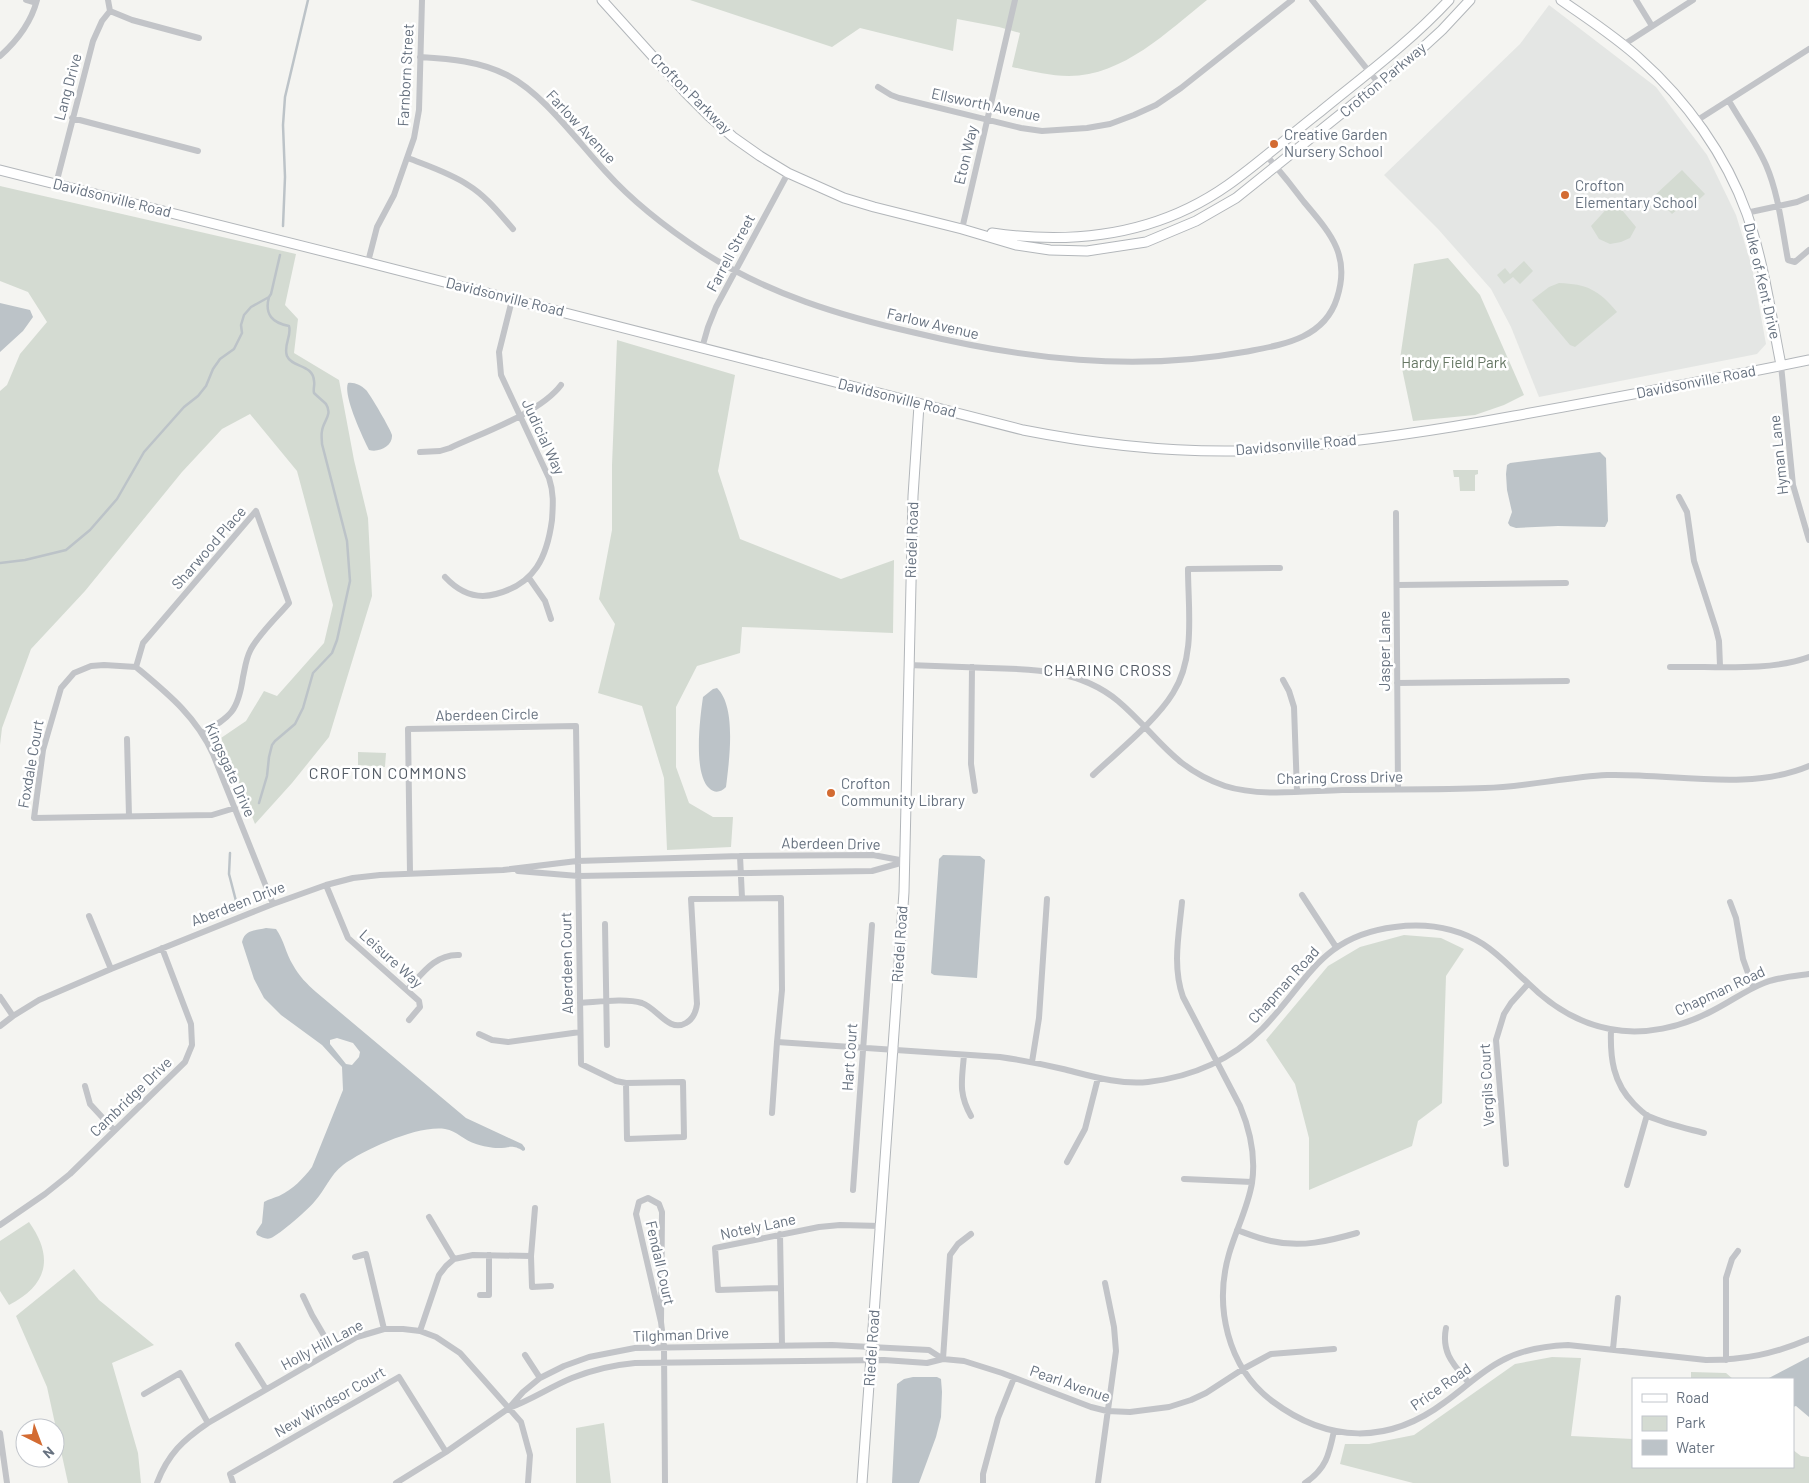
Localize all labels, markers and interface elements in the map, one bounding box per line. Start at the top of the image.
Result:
street label: Farnborn Street [393,23,417,127]
street label: Crofton Parkway [1336,38,1429,121]
street label: Crofton Parkway [648,49,736,138]
street label: Lang Drive [49,51,85,122]
street label: Ellsworth Avenue [930,84,1043,124]
street label: Farlow Avenue [543,86,620,167]
street label: Eton Way [949,123,981,186]
place label: Creative Garden Nursery School [1284,125,1388,160]
marker: Creative Garden Nursery School [1268,138,1280,150]
street label: Davidsonville Road [51,174,173,220]
place label: Crofton Elementary School [1575,176,1697,211]
marker: Crofton Elementary School [1559,189,1571,201]
street label: Farrell Street [702,211,758,294]
street label: Duke of Kent Drive [1741,221,1785,341]
street label: Davidsonville Road [444,273,566,319]
street label: Farlow Avenue [885,304,981,342]
park label: Hardy Field Park [1401,353,1507,371]
street label: Davidsonville Road [1635,361,1757,401]
street label: Davidsonville Road [836,374,958,420]
street label: Judicial Way [519,396,569,477]
street label: Hyman Lane [1765,414,1791,496]
street label: Davidsonville Road [1235,430,1357,458]
street label: Riedel Road [901,501,921,579]
street label: Sharwood Place [167,502,249,593]
street label: Jasper Lane [1375,611,1393,691]
district label: CHARING CROSS [1044,660,1172,679]
street label: Aberdeen Circle [435,704,539,724]
street label: Foxdale Court [13,718,47,809]
street label: Kingsgate Drive [202,720,260,820]
district label: CROFTON COMMONS [309,763,467,782]
street label: Charing Cross Drive [1277,767,1403,787]
place label: Crofton Community Library [841,774,965,809]
marker: Crofton Community Library [825,787,837,799]
street label: Aberdeen Drive [781,833,881,853]
street label: Aberdeen Drive [188,877,287,929]
street label: Riedel Road [887,905,911,983]
street label: Aberdeen Court [556,912,576,1014]
street label: Leisure Way [356,925,427,991]
street label: Chapman Road [1244,942,1323,1027]
street label: Chapman Road [1672,961,1768,1019]
street label: Hart Court [838,1022,860,1091]
street label: Vergils Court [1475,1043,1497,1127]
street label: Cambridge Drive [86,1053,175,1140]
street label: Notely Lane [718,1209,797,1243]
street label: Fendall Court [643,1219,679,1307]
street label: Riedel Road [859,1309,883,1387]
street label: Holly Hill Lane [277,1315,366,1373]
street label: Tilghman Drive [633,1323,729,1345]
street label: Price Road [1407,1359,1474,1414]
street label: Pearl Avenue [1028,1361,1113,1405]
street label: New Windsor Court [271,1362,388,1440]
legend [1632,1378,1794,1468]
text: Road [1676,1388,1709,1406]
text: Park [1676,1413,1706,1431]
north arrow [15,1418,65,1468]
text: Water [1676,1438,1715,1456]
text: N [40,1444,58,1462]

